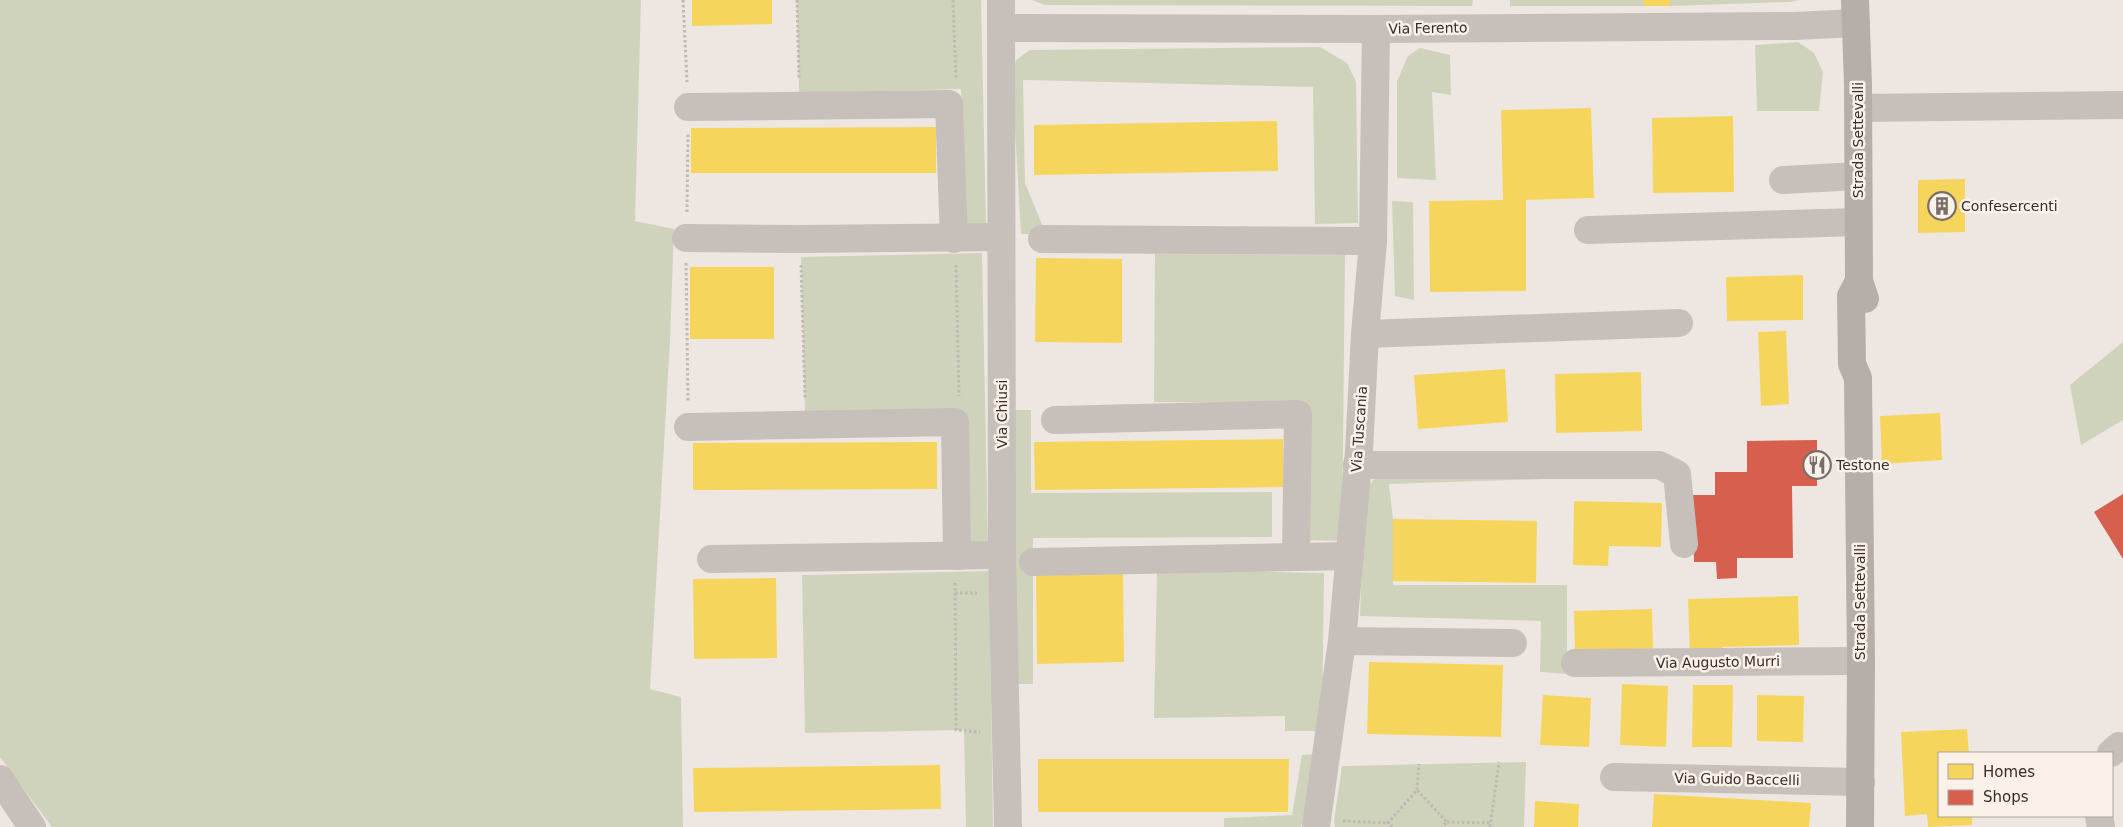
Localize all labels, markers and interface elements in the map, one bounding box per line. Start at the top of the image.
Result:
street label: Via Ferento [1388,19,1468,37]
street label: Strada Settevalli [1850,82,1866,198]
building icon: Confesercenti [1927,191,1957,221]
place label: Confesercenti [1961,198,2058,214]
street label: Via Chiusi [994,380,1010,448]
street label: Via Tuscania [1348,385,1370,473]
restaurant icon: Testone [1802,450,1832,480]
place label: Testone [1835,457,1890,473]
street label: Strada Settevalli [1852,544,1868,660]
street label: Via Augusto Murri [1656,653,1780,671]
legend [1938,752,2113,817]
text: Homes [1983,763,2035,781]
street label: Via Guido Baccelli [1674,770,1800,788]
text: Shops [1983,788,2029,806]

